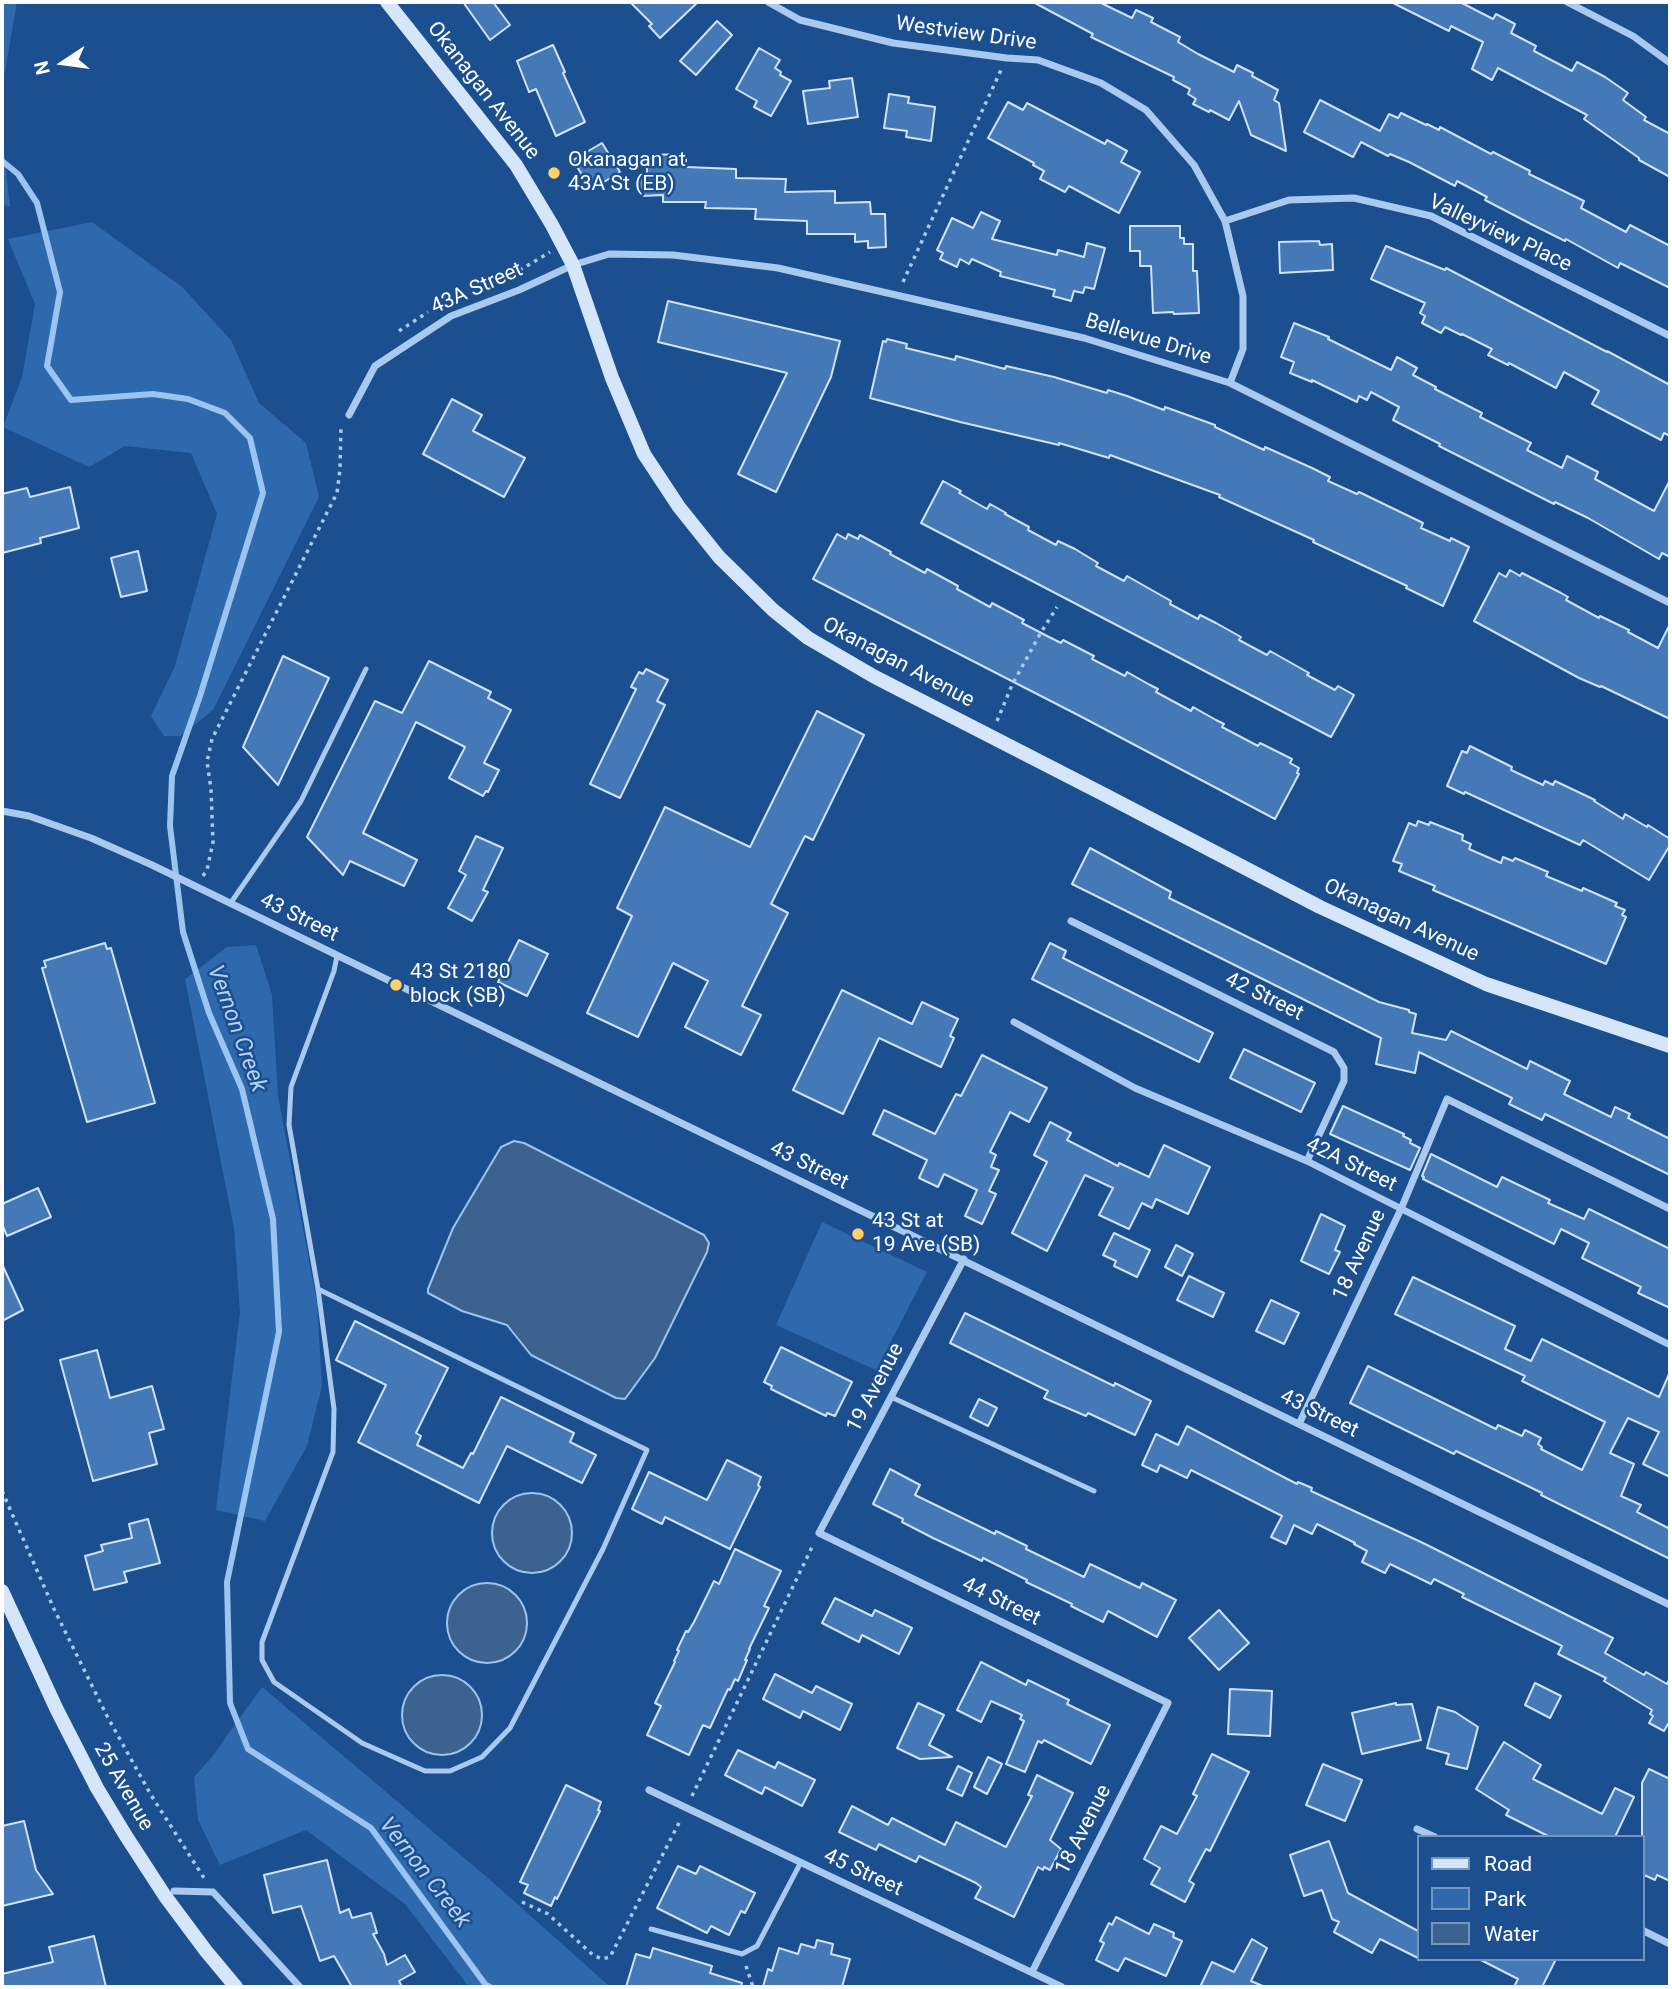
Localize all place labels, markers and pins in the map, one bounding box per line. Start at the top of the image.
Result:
place label: Okanagan at 43A St (EB) [568,148,686,198]
marker: Okanagan at 43A St (EB) [546,165,562,181]
place label: 43 St 2180 block (SB) [410,960,511,1010]
marker: 43 St 2180 block (SB) [388,977,404,993]
place label: 43 St at 19 Ave (SB) [872,1209,980,1259]
marker: 43 St at 19 Ave (SB) [850,1226,866,1242]

